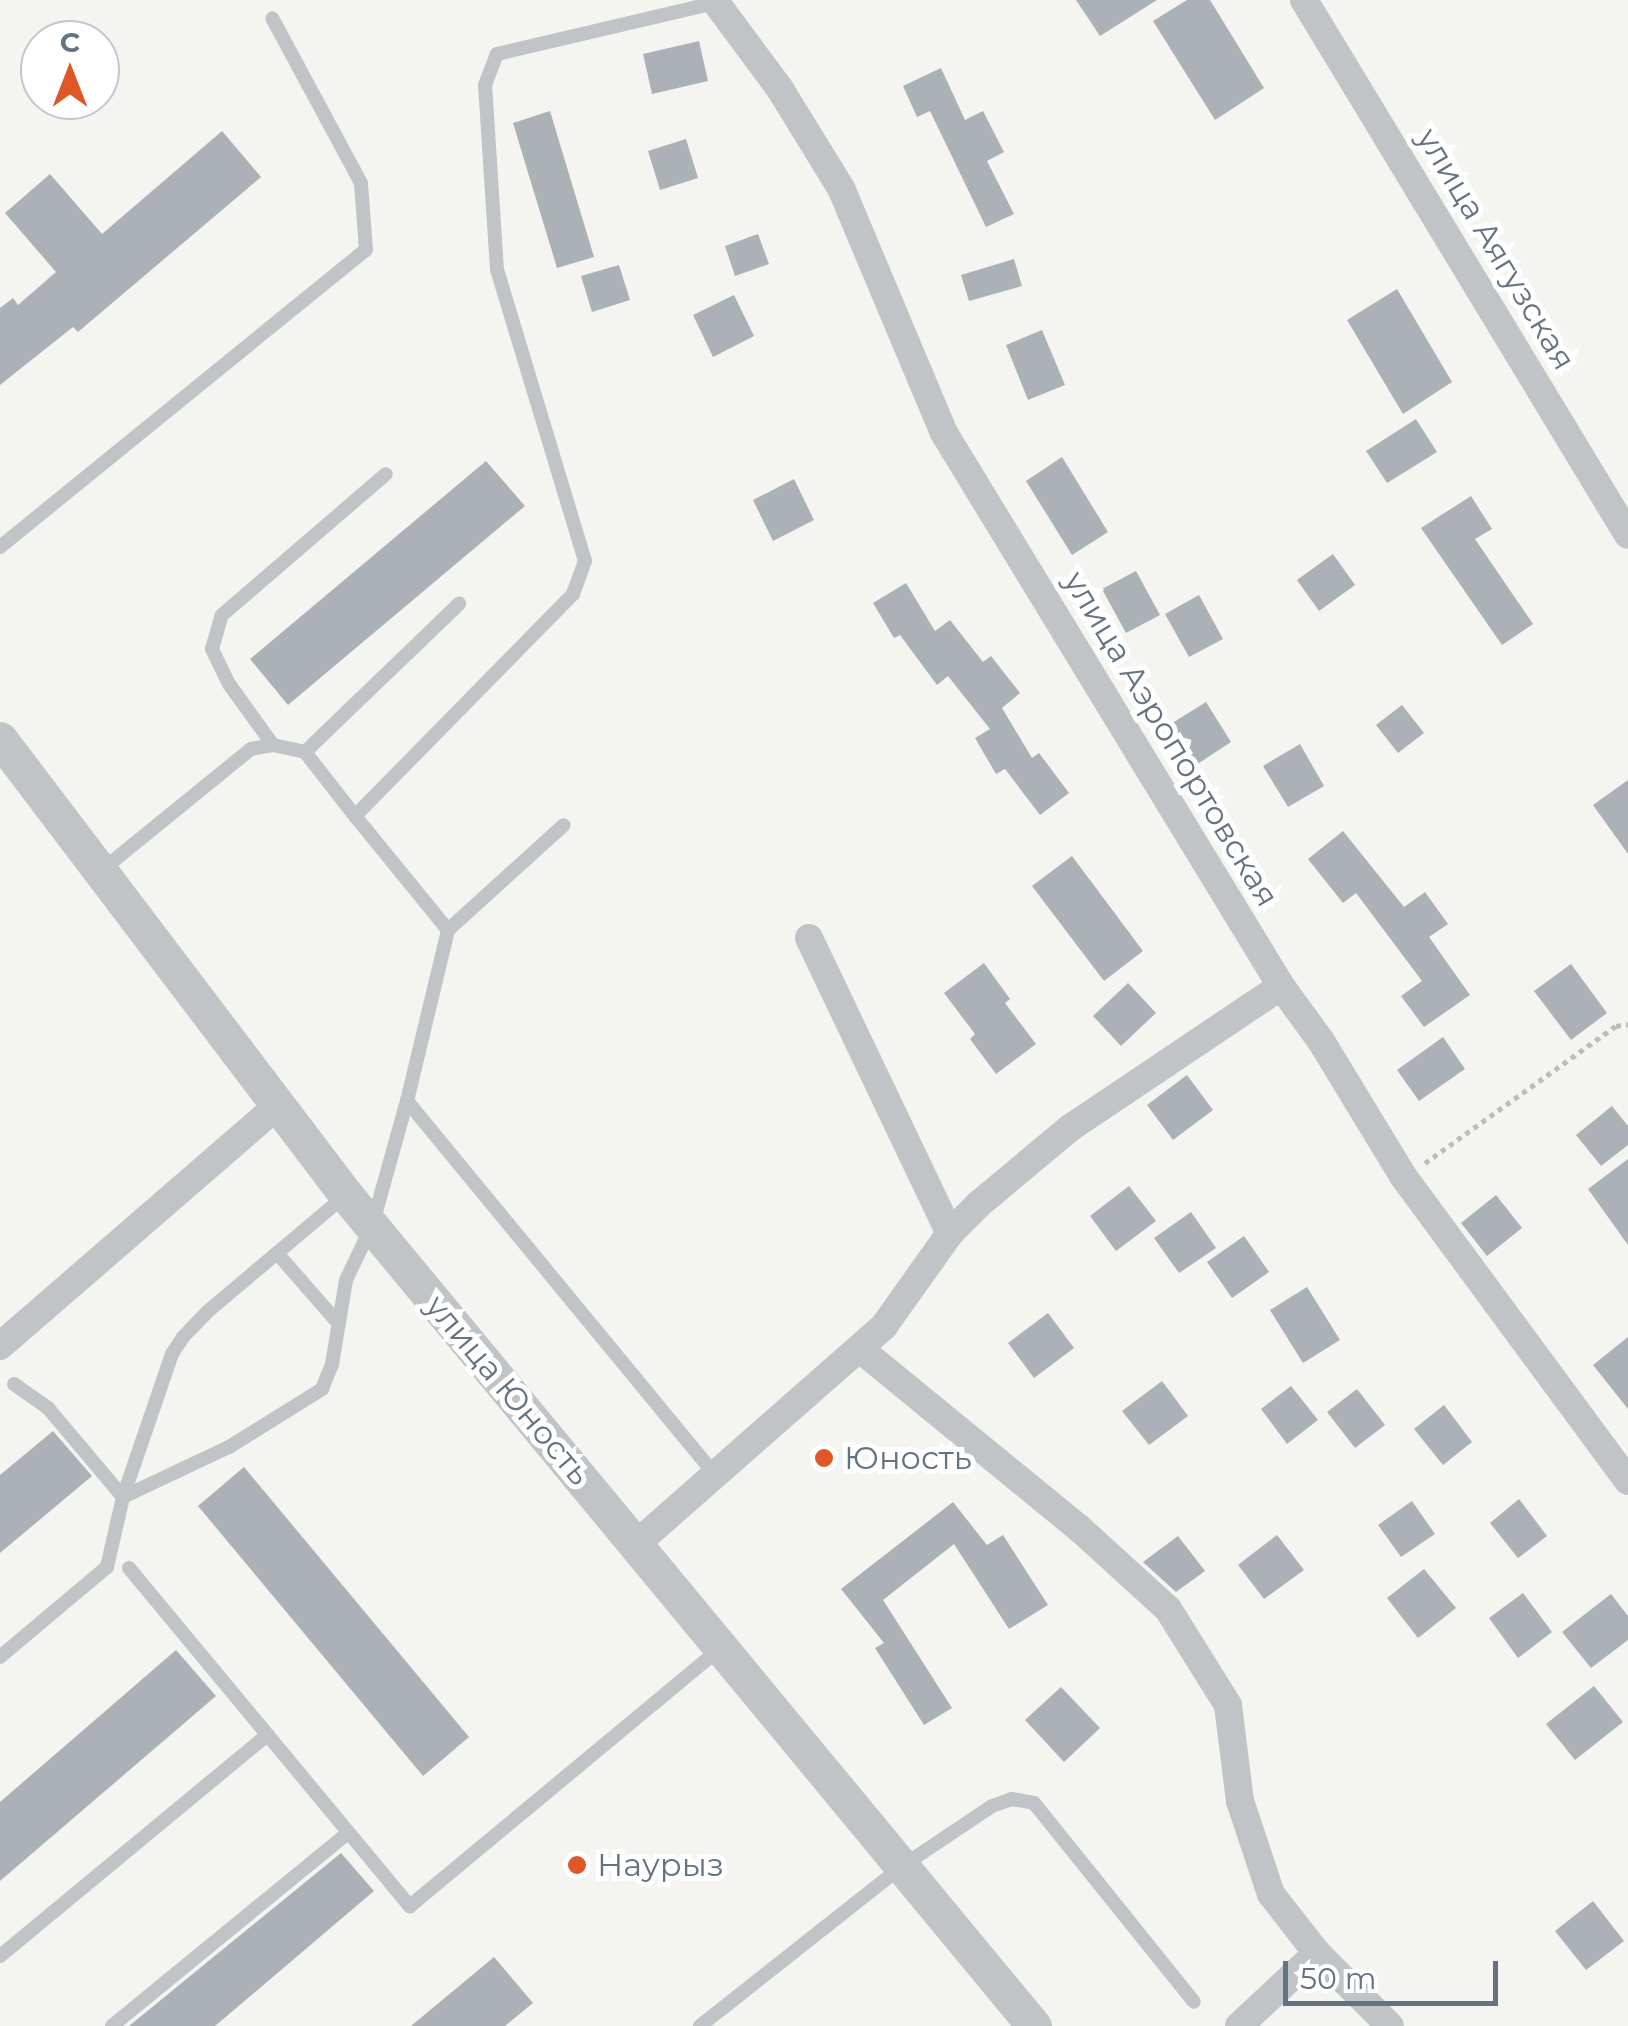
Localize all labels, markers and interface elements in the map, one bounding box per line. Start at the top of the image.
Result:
north arrow [20,20,120,120]
text: С [60,25,80,59]
street label: улица Аягузская [1409,121,1583,377]
street label: улица Аэропортовская [1056,564,1286,914]
street label: улица Юность [417,1287,599,1493]
place label: Юность [844,1439,972,1477]
marker: Юность [813,1447,835,1469]
place label: Наурыз [597,1846,724,1884]
marker: Наурыз [566,1854,588,1876]
scale bar [1288,1941,1503,2003]
text: 50 m [1300,1960,1377,1997]

